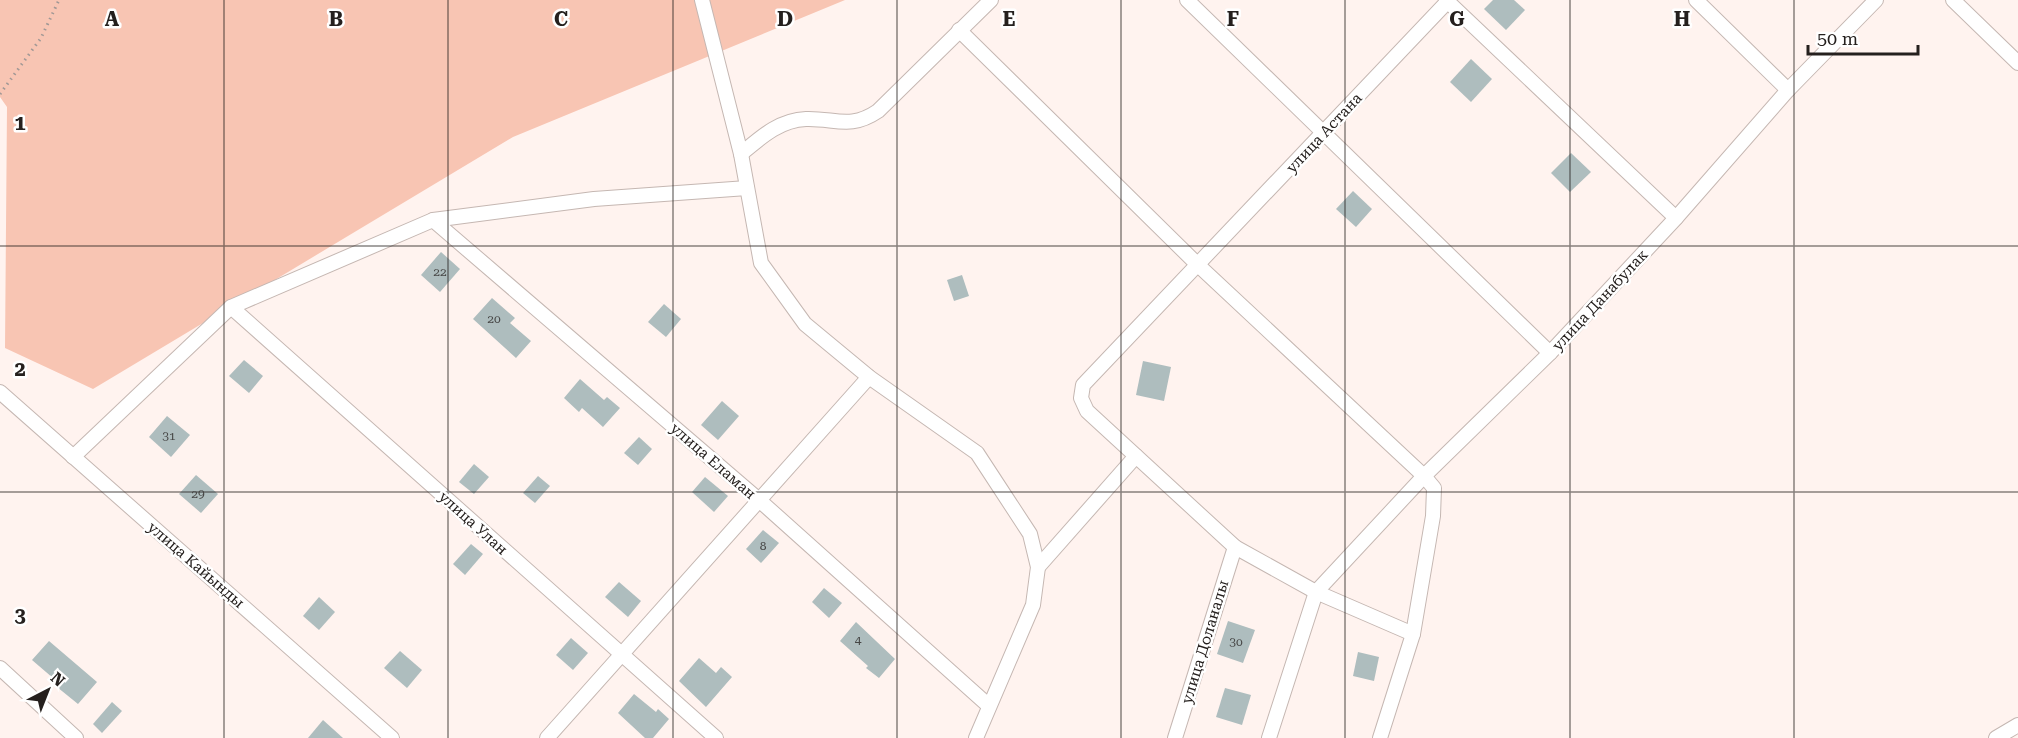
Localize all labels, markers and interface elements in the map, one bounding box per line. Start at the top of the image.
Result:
text: A [105,7,120,31]
text: B [329,7,343,31]
text: C [554,7,568,31]
text: D [777,7,793,31]
text: E [1003,7,1016,31]
text: F [1227,7,1239,31]
text: G [1449,7,1465,31]
text: H [1674,7,1690,31]
scale bar [1808,18,1918,56]
text: 50 m [1817,28,1858,49]
street label: улица Астана [1282,89,1366,177]
text: 1 [14,111,26,135]
street label: улица Данабулак [1548,245,1652,354]
house number: 22 [433,265,447,279]
house number: 20 [487,312,501,326]
text: 2 [14,357,26,381]
street label: улица Еламан [667,419,760,503]
house number: 31 [162,429,176,443]
house number: 29 [191,487,205,501]
street label: улица Улан [435,488,511,559]
street label: улица Кайынды [144,518,248,612]
house number: 8 [760,539,767,553]
street label: улица Доланалы [1178,578,1232,706]
text: 3 [14,603,26,627]
house number: 4 [855,633,862,647]
house number: 30 [1229,635,1243,649]
north arrow [18,660,78,720]
text: N [47,668,69,690]

